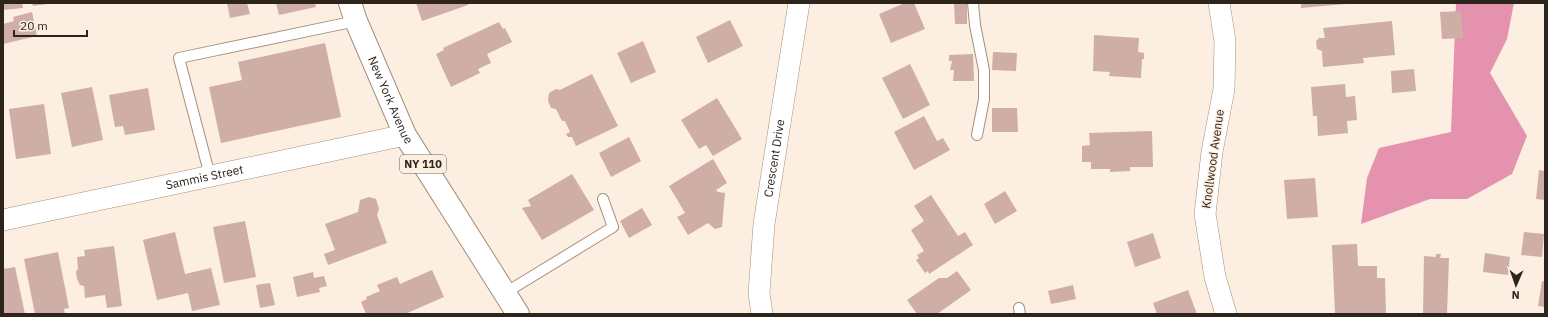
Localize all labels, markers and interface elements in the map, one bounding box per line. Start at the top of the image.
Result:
scale bar [14,12,87,38]
text: 20 m [20,18,48,33]
street label: New York Avenue [365,54,417,147]
street label: Knollwood Avenue [1198,108,1227,209]
street label: Crescent Drive [760,118,788,198]
road number: NY 110 [400,155,446,173]
street label: Sammis Street [164,161,245,192]
north arrow [1496,265,1536,305]
text: N [1511,288,1520,302]

